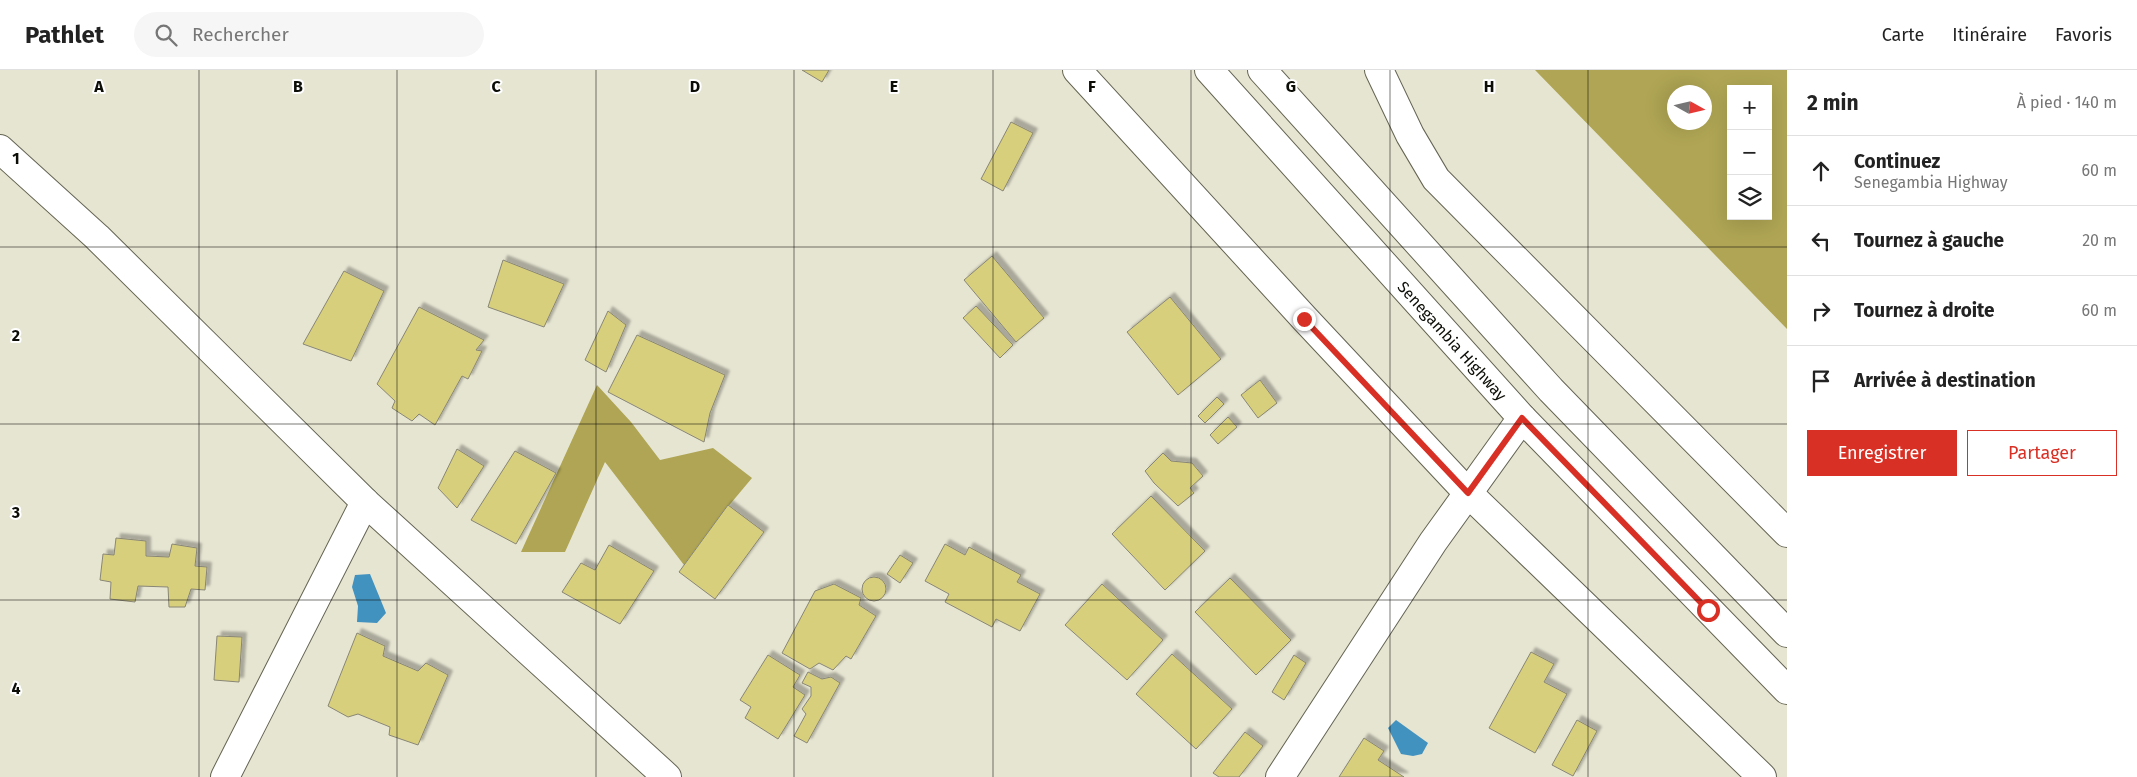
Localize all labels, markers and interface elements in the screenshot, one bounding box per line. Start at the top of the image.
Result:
search box [134,12,484,57]
text: Pathlet [25,21,104,49]
icon: search [152,21,180,49]
text: Rechercher [192,23,289,46]
text: Carte [1882,24,1924,46]
text: Itinéraire [1952,24,2027,46]
text: Favoris [2055,24,2112,46]
text: A [93,77,104,96]
text: B [293,77,303,96]
text: C [491,77,501,96]
text: D [690,77,700,96]
text: E [890,77,898,96]
text: F [1088,77,1096,96]
text: G [1286,77,1296,96]
text: H [1484,77,1494,96]
north arrow [1667,85,1712,130]
map controls [1727,85,1772,220]
button: + [1727,85,1772,130]
text: 2 min [1807,90,1859,116]
text: À pied · 140 m [2017,93,2117,112]
button: − [1727,130,1772,175]
text: 1 [12,149,20,168]
text: Continuez [1854,150,1940,173]
icon: ahead [1807,157,1835,185]
text: 60 m [2082,161,2117,180]
text: Senegambia Highway [1854,173,2008,192]
button: layers [1727,175,1772,220]
icon: left [1807,227,1835,255]
text: Tournez à gauche [1854,229,2004,252]
text: 20 m [2082,231,2117,250]
street label: Senegambia Highway [1394,277,1511,404]
icon: right [1807,297,1835,325]
text: Tournez à droite [1854,299,1995,322]
text: 60 m [2082,301,2117,320]
route end [1293,308,1316,331]
text: 2 [12,326,20,345]
icon: arrive [1807,367,1835,395]
text: Arrivée à destination [1854,369,2036,392]
button: Enregistrer [1807,430,1957,476]
button: Partager [1967,430,2117,476]
text: 3 [11,503,20,522]
route start [1697,599,1720,622]
text: 4 [11,679,21,698]

